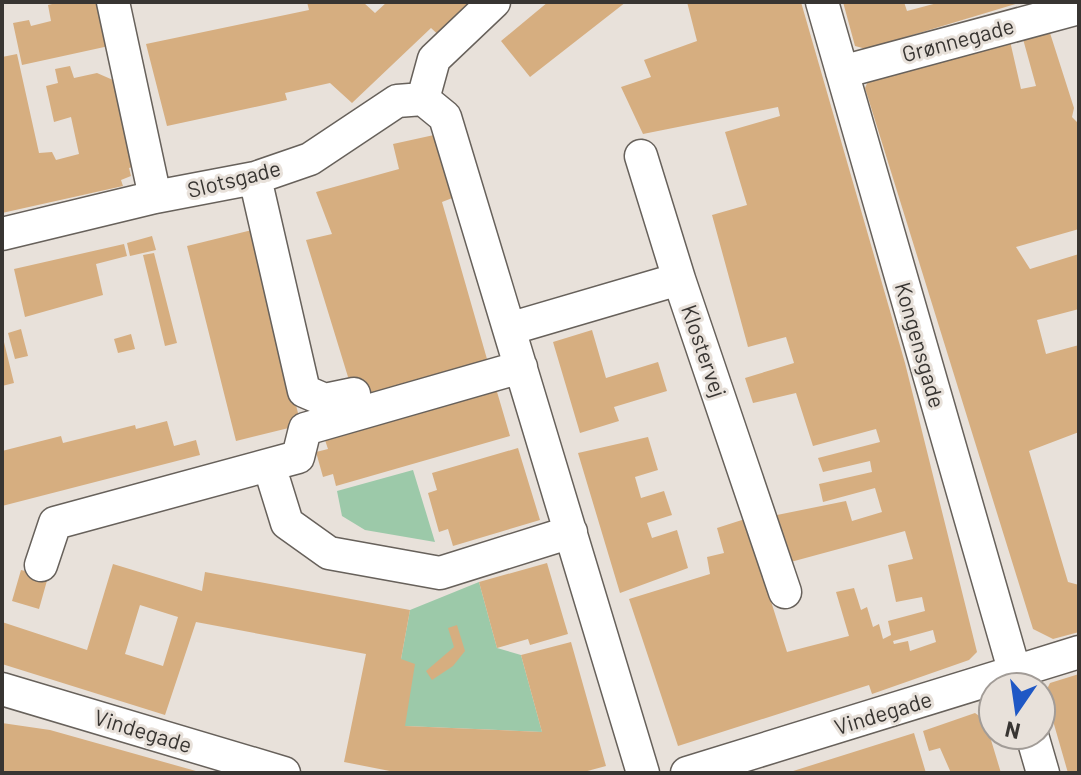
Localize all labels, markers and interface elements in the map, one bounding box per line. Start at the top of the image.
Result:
street label: Grønnegade [899,12,1017,66]
street label: Slotsgade [184,154,283,202]
street label: Kongensgade [891,279,951,411]
street label: Klostervej [677,301,733,400]
north arrow [977,671,1057,751]
street label: Vindegade [831,685,935,739]
street label: Vindegade [91,703,195,757]
text: N [1002,717,1022,746]

